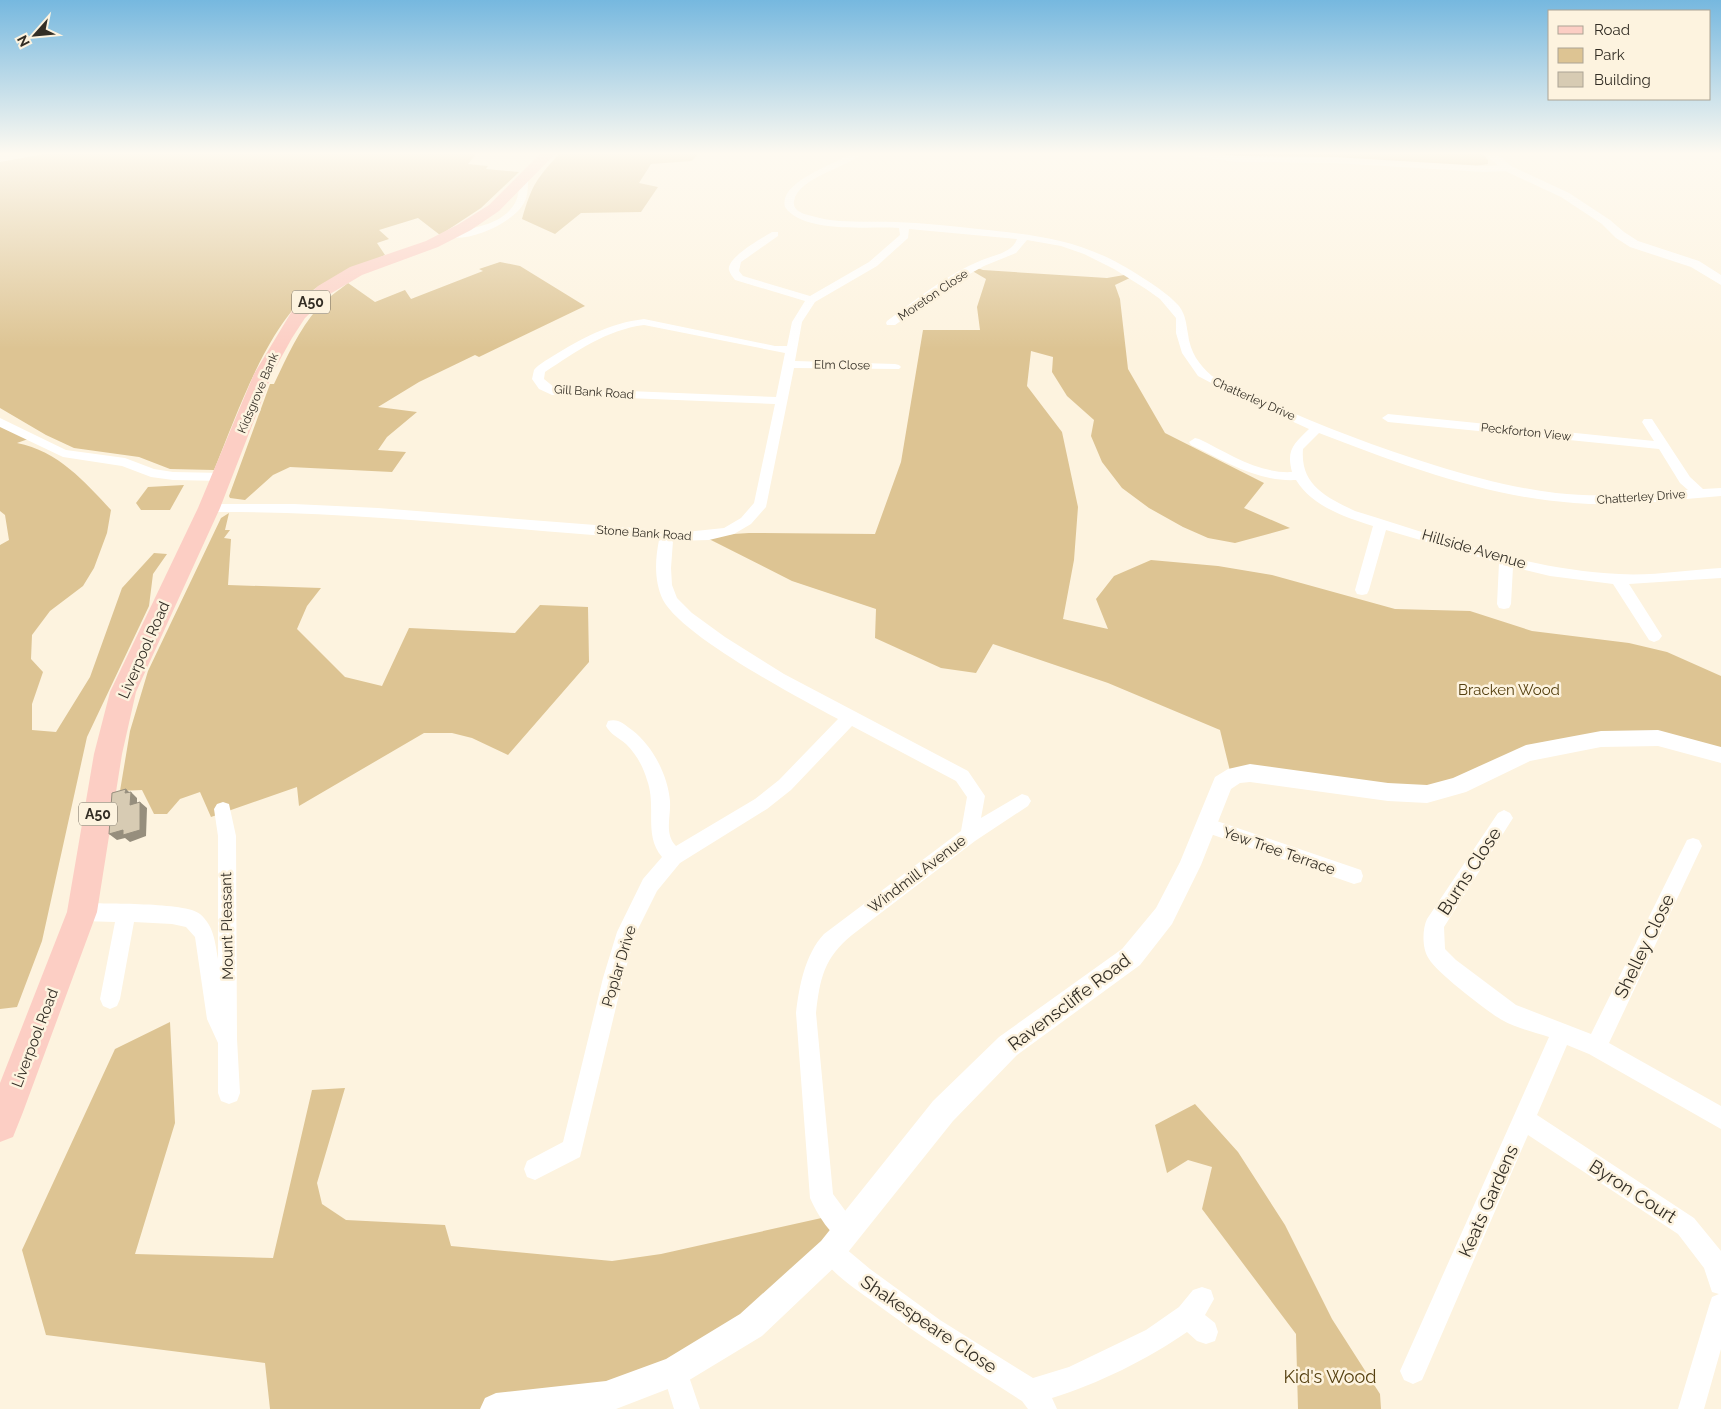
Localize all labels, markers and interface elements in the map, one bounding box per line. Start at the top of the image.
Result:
north arrow [10,10,60,60]
legend [1548,10,1711,100]
text: Road [1594,21,1630,39]
text: N [14,33,33,49]
text: Park [1594,46,1625,64]
text: Building [1594,71,1651,89]
street label: Moreton Close [895,267,971,323]
road number: A50 [292,290,330,314]
street label: Kidsgrove Bank [235,350,282,435]
street label: Elm Close [814,358,870,372]
street label: Chatterley Drive [1211,375,1297,423]
street label: Gill Bank Road [554,382,634,402]
street label: Peckforton View [1480,420,1572,444]
street label: Chatterley Drive [1596,487,1686,507]
street label: Stone Bank Road [596,523,692,543]
street label: Hillside Avenue [1420,526,1528,572]
street label: Liverpool Road [115,599,173,701]
park label: Bracken Wood [1458,681,1560,699]
road number: A50 [79,802,117,826]
street label: Yew Tree Terrace [1220,823,1338,879]
street label: Burns Close [1433,823,1505,919]
street label: Windmill Avenue [865,831,970,917]
street label: Mount Pleasant [217,872,237,980]
street label: Shelley Close [1610,890,1678,1001]
street label: Poplar Drive [598,923,640,1009]
street label: Ravenscliffe Road [1004,949,1134,1055]
street label: Liverpool Road [8,986,62,1090]
street label: Keats Gardens [1454,1141,1522,1260]
street label: Byron Court [1586,1155,1680,1227]
street label: Shakespeare Close [857,1271,1001,1378]
park label: Kid's Wood [1284,1366,1376,1387]

